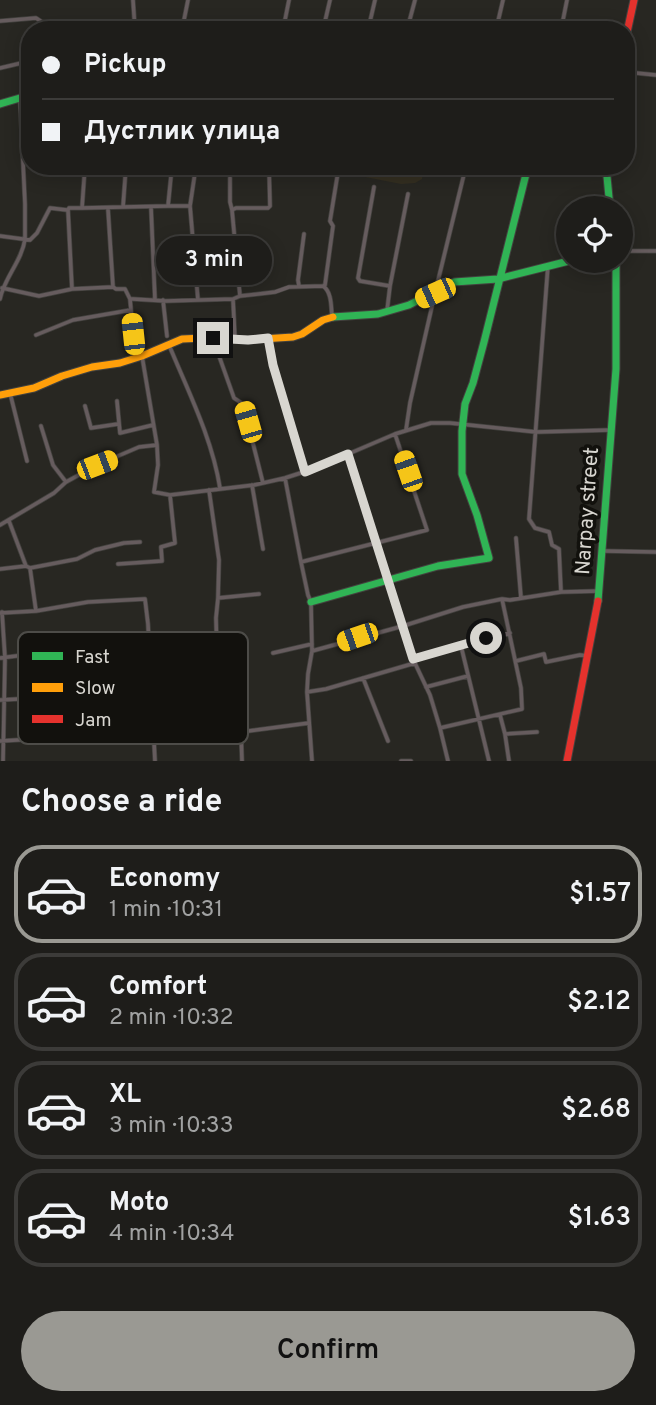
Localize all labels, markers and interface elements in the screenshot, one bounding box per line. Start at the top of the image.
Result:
text: Pickup [84,49,167,82]
text: Дустлик улица [84,116,280,149]
map controls [556,196,633,273]
button: locate [556,196,633,273]
callout: 3 min [155,236,271,286]
text: 3 min [184,246,244,275]
car [412,275,459,311]
car [121,312,146,356]
route end [197,322,229,354]
car [233,399,264,445]
street label: Narpay street [570,446,606,576]
car [74,448,121,482]
car [392,448,425,494]
car [334,620,381,654]
route start [470,622,502,654]
legend [18,632,248,744]
text: Fast [75,646,110,670]
text: Slow [75,677,115,701]
text: Jam [75,709,112,733]
text: Choose a ride [21,783,222,823]
icon: car [25,863,88,926]
text: Economy [109,863,220,896]
text: $1.57 [569,878,631,911]
text: 1 min · 10:31 [109,896,223,925]
icon: car [25,971,88,1034]
text: Comfort [109,971,207,1004]
text: $2.12 [567,986,631,1019]
text: 2 min · 10:32 [109,1004,234,1033]
icon: car [25,1079,88,1142]
text: XL [109,1079,141,1112]
text: $2.68 [561,1094,631,1127]
text: 3 min · 10:33 [109,1112,234,1141]
icon: car [25,1187,88,1250]
text: Moto [109,1187,169,1220]
text: $1.63 [568,1202,631,1235]
text: 4 min · 10:34 [109,1220,234,1249]
button: Confirm [21,1311,635,1391]

